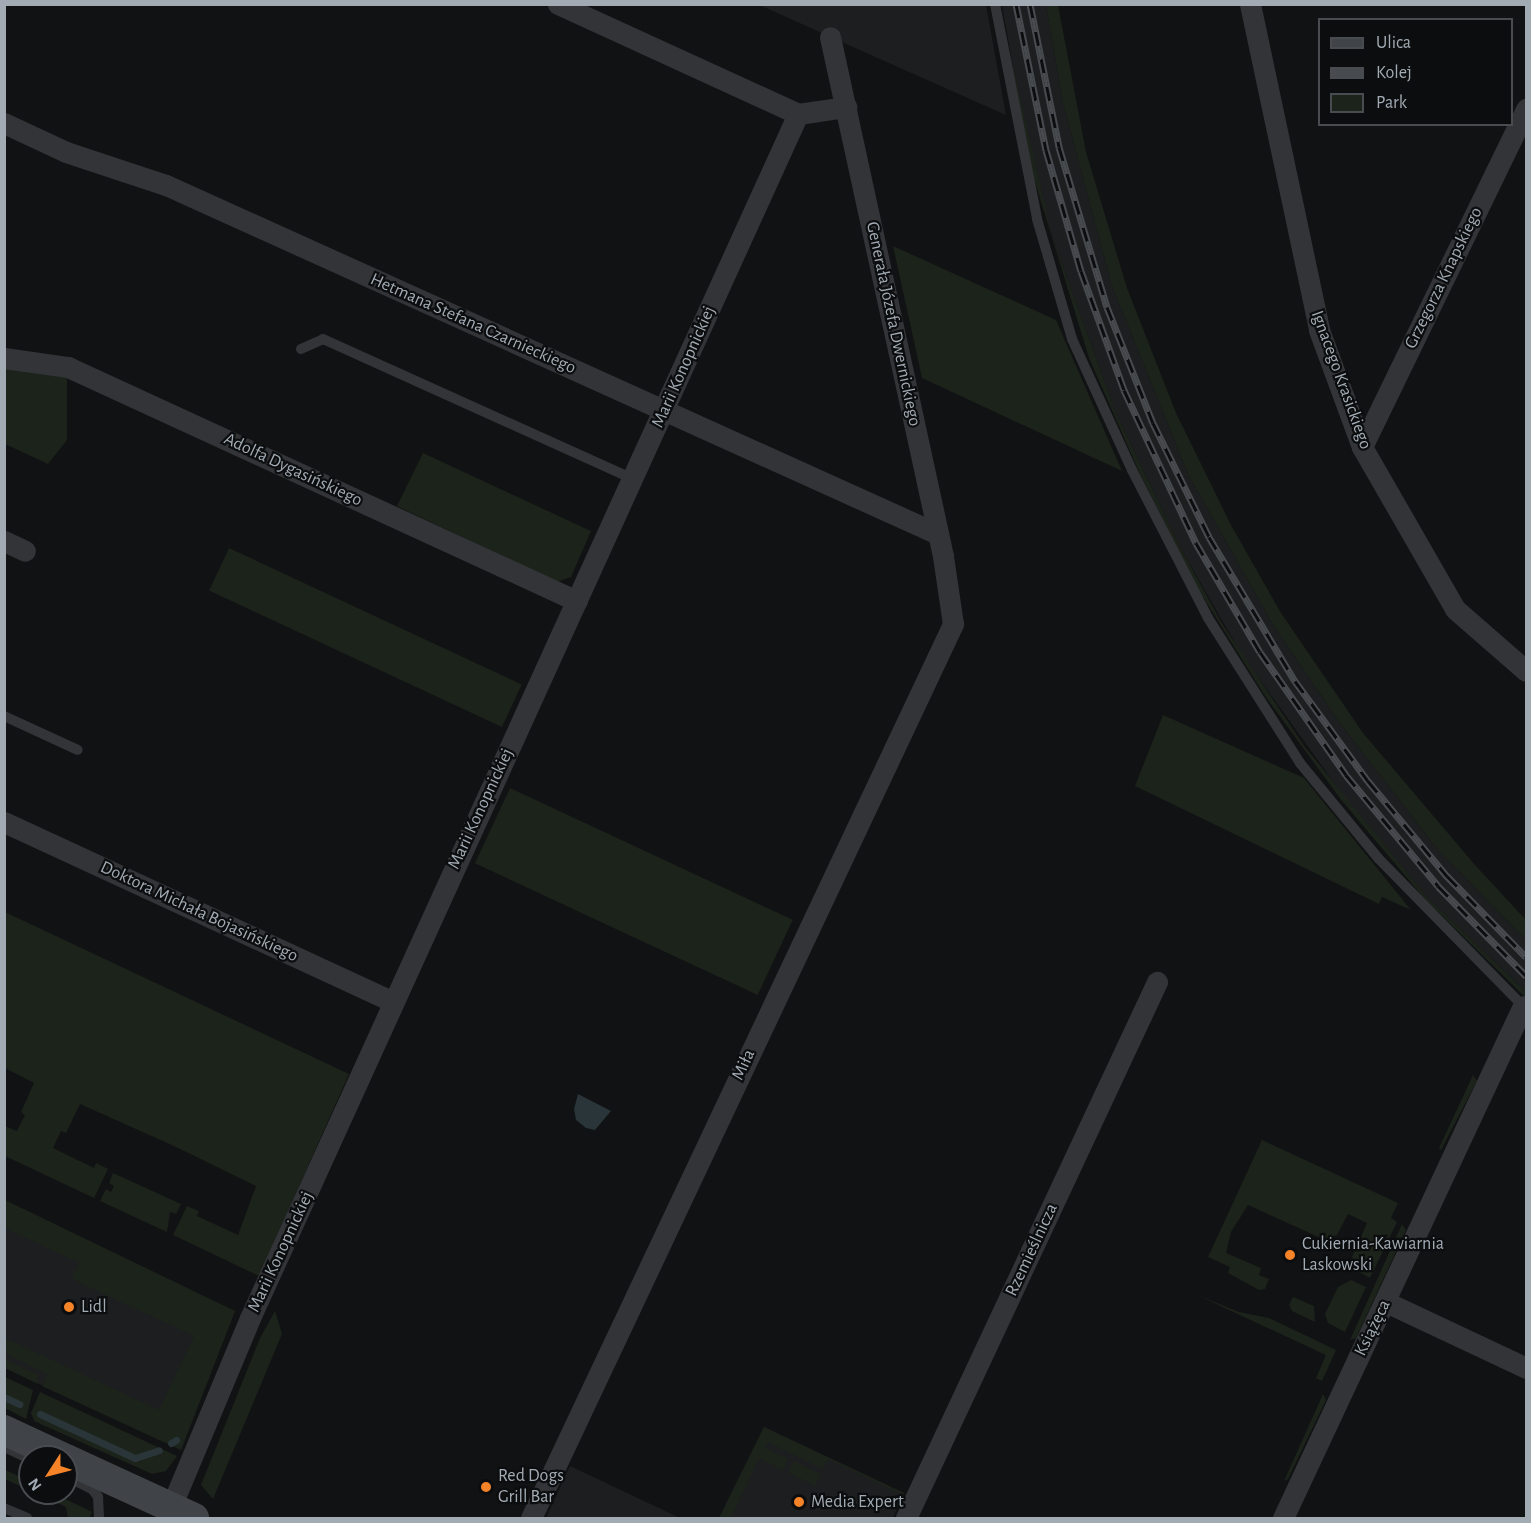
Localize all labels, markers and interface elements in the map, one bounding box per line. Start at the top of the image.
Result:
legend [1318,18,1513,126]
text: Ulica [1376,34,1411,52]
text: Kolej [1376,64,1412,82]
text: Park [1376,94,1407,112]
street label: Grzegorza Knapskiego [1400,204,1488,352]
street label: Generała Józefa Dwernickiego [861,220,925,428]
street label: Hetmana Stefana Czarnieckiego [367,269,579,379]
street label: Marii Konopnickiej [647,303,721,431]
street label: Ignacego Krasickiego [1306,308,1376,452]
street label: Adolfa Dygasińskiego [220,428,366,512]
street label: Marii Konopnickiej [444,745,518,873]
street label: Doktora Michała Bojasińskiego [97,857,301,967]
street label: Miła [728,1046,760,1084]
street label: Marii Konopnickiej [244,1188,318,1316]
street label: Rzemieślnicza [1001,1200,1063,1300]
place label: Cukiernia-Kawiarnia Laskowski [1302,1234,1444,1276]
marker: Cukiernia-Kawiarnia Laskowski [1283,1248,1297,1262]
place label: Lidl [81,1296,107,1318]
street label: Książęca [1350,1296,1396,1360]
marker: Lidl [62,1300,76,1314]
north arrow [18,1445,78,1505]
place label: Red Dogs Grill Bar [498,1466,564,1508]
text: N [25,1475,45,1494]
marker: Red Dogs Grill Bar [479,1480,493,1494]
place label: Media Expert [811,1491,904,1513]
marker: Media Expert [792,1495,806,1509]

